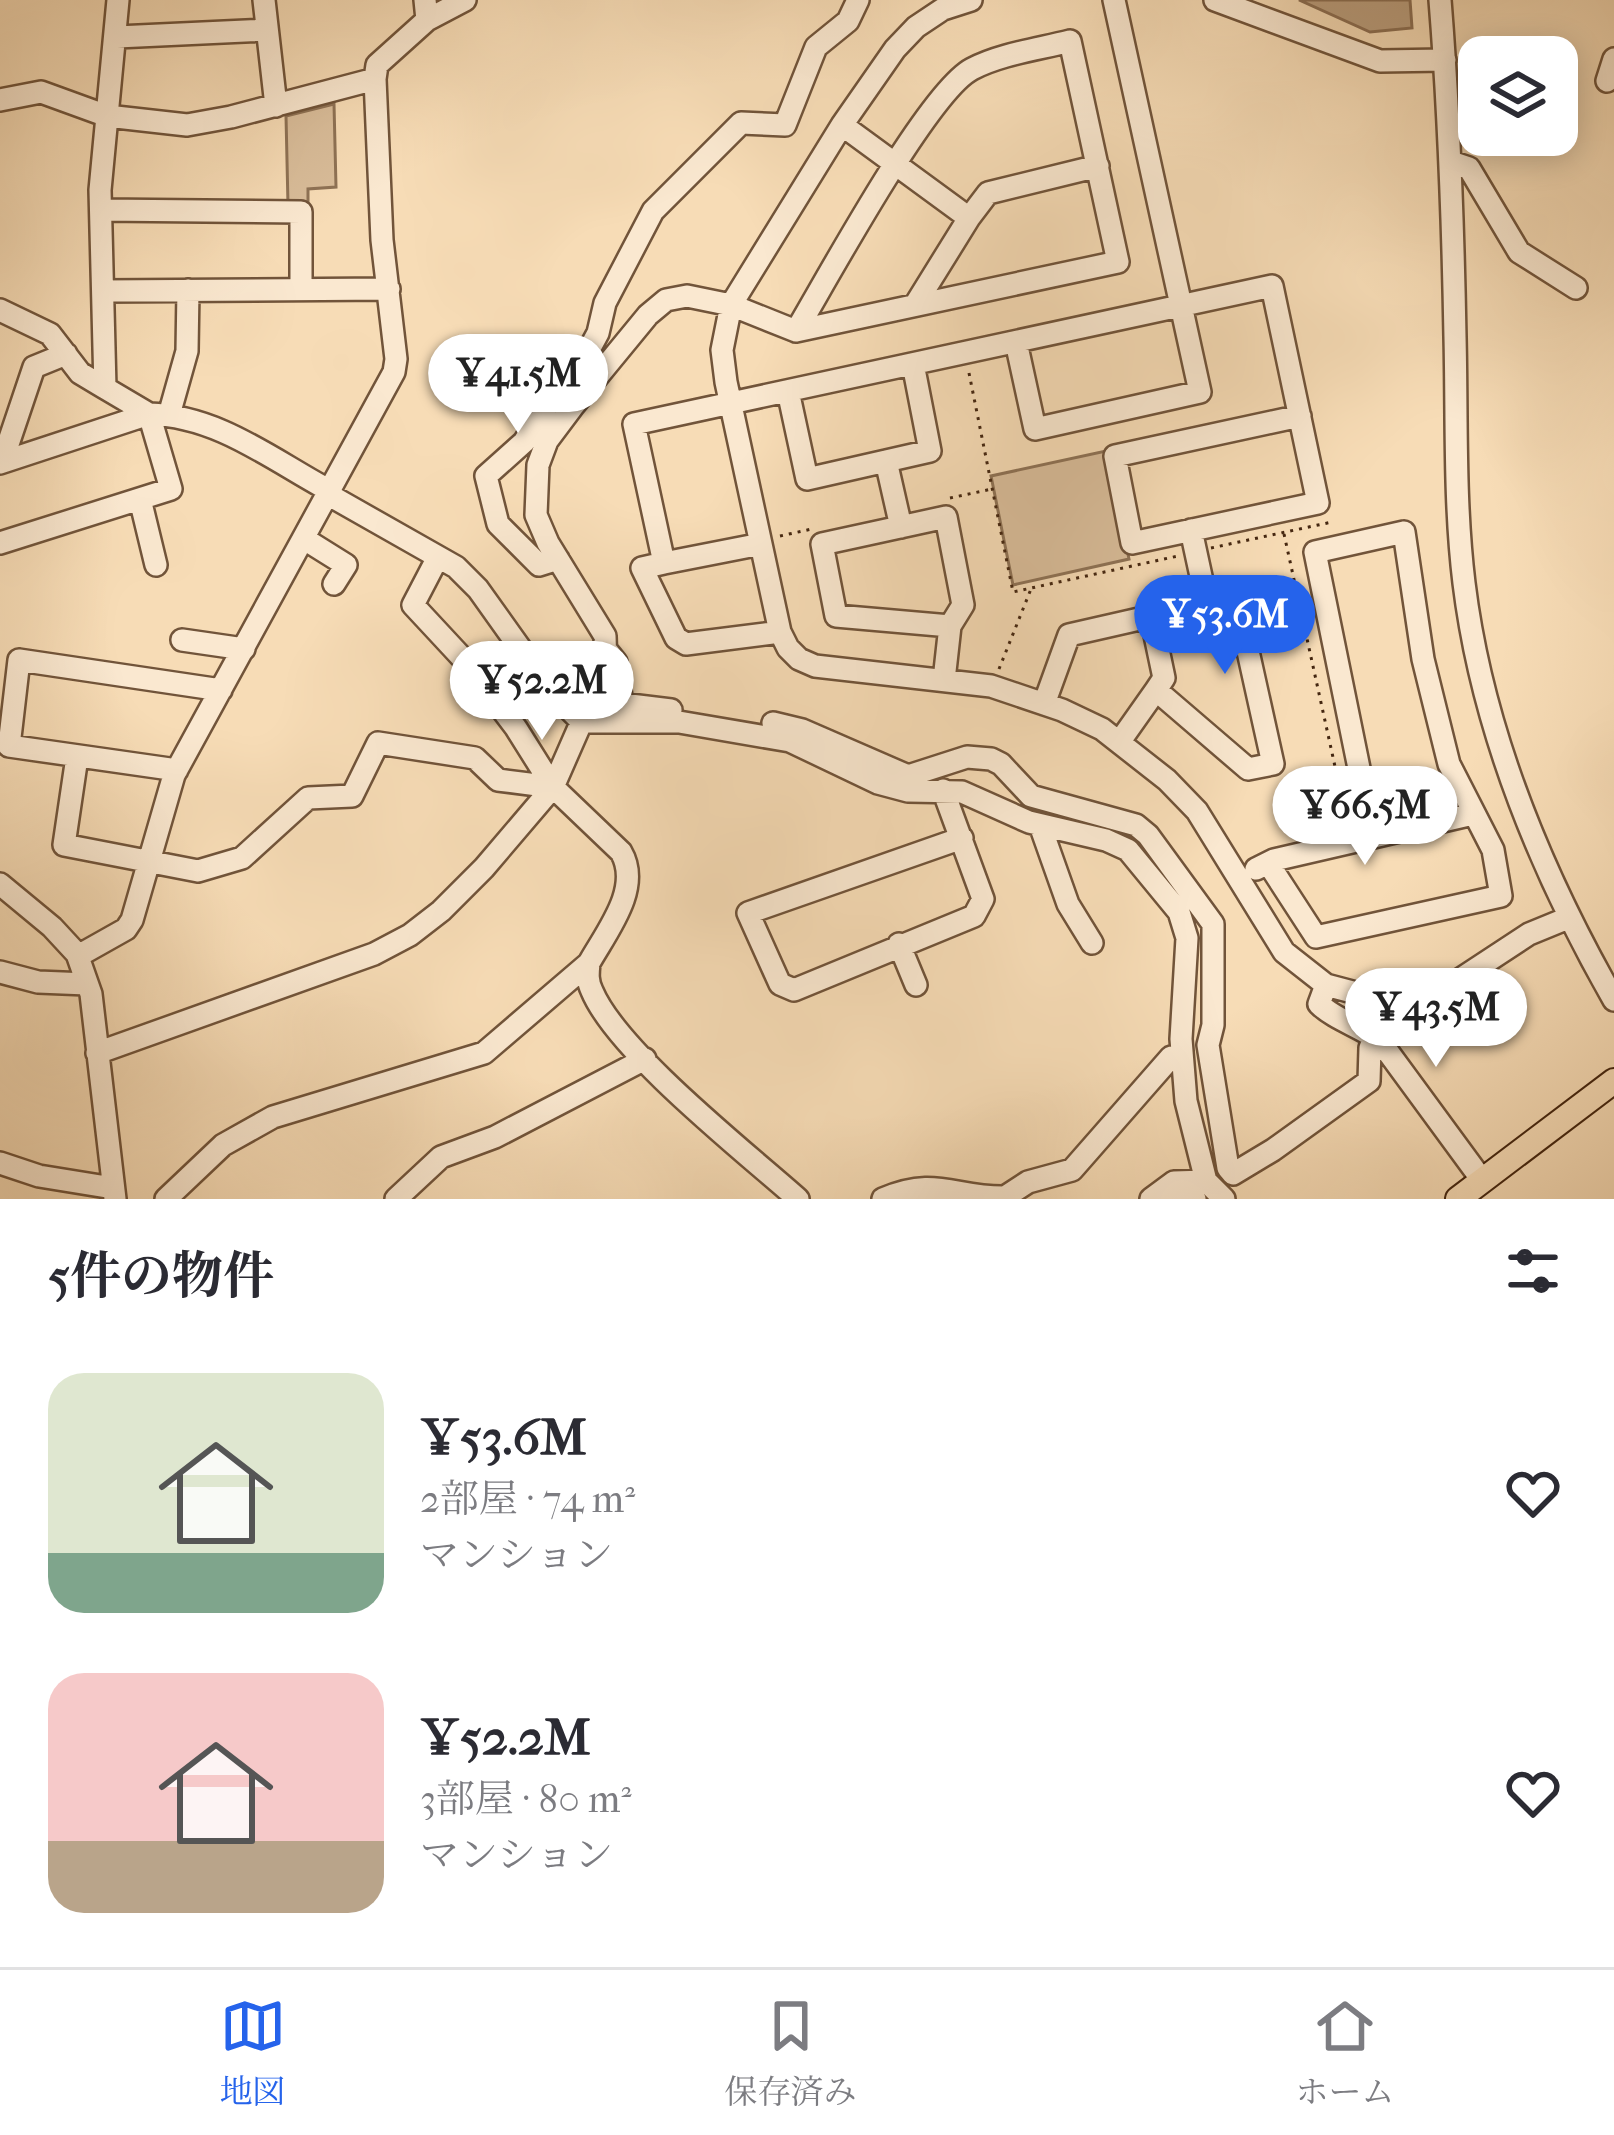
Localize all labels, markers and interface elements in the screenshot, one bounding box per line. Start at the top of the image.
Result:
map controls [1458,36,1578,156]
button: layers [1458,36,1578,156]
pin: ¥41.5M [420,334,616,436]
text: ¥41.5M [455,350,581,396]
pin: ¥53.6M [1127,575,1323,677]
text: ¥53.6M [1161,591,1289,637]
pin: ¥52.2M [444,641,640,743]
text: ¥52.2M [477,657,607,703]
pin: ¥66.5M [1267,766,1463,868]
text: ¥66.5M [1299,782,1431,828]
pin: ¥43.5M [1338,968,1534,1070]
text: ¥43.5M [1372,984,1500,1030]
icon: filters [1500,1238,1566,1304]
text: 5件の物件 [48,1246,274,1306]
text: ¥53.6M [420,1407,587,1467]
icon: home [144,1421,288,1565]
icon: heart [1500,1460,1566,1526]
text: 2部屋 · 74 m² [420,1476,635,1522]
text: マンション [420,1532,613,1578]
text: ¥52.2M [420,1707,591,1767]
icon: home [144,1721,288,1865]
icon: heart [1500,1760,1566,1826]
text: 3部屋 · 80 m² [420,1776,632,1822]
text: マンション [420,1832,613,1878]
tab: 地図 [220,1993,286,2112]
tab: 保存済み [725,1993,857,2112]
tab: ホーム [1296,1993,1395,2112]

